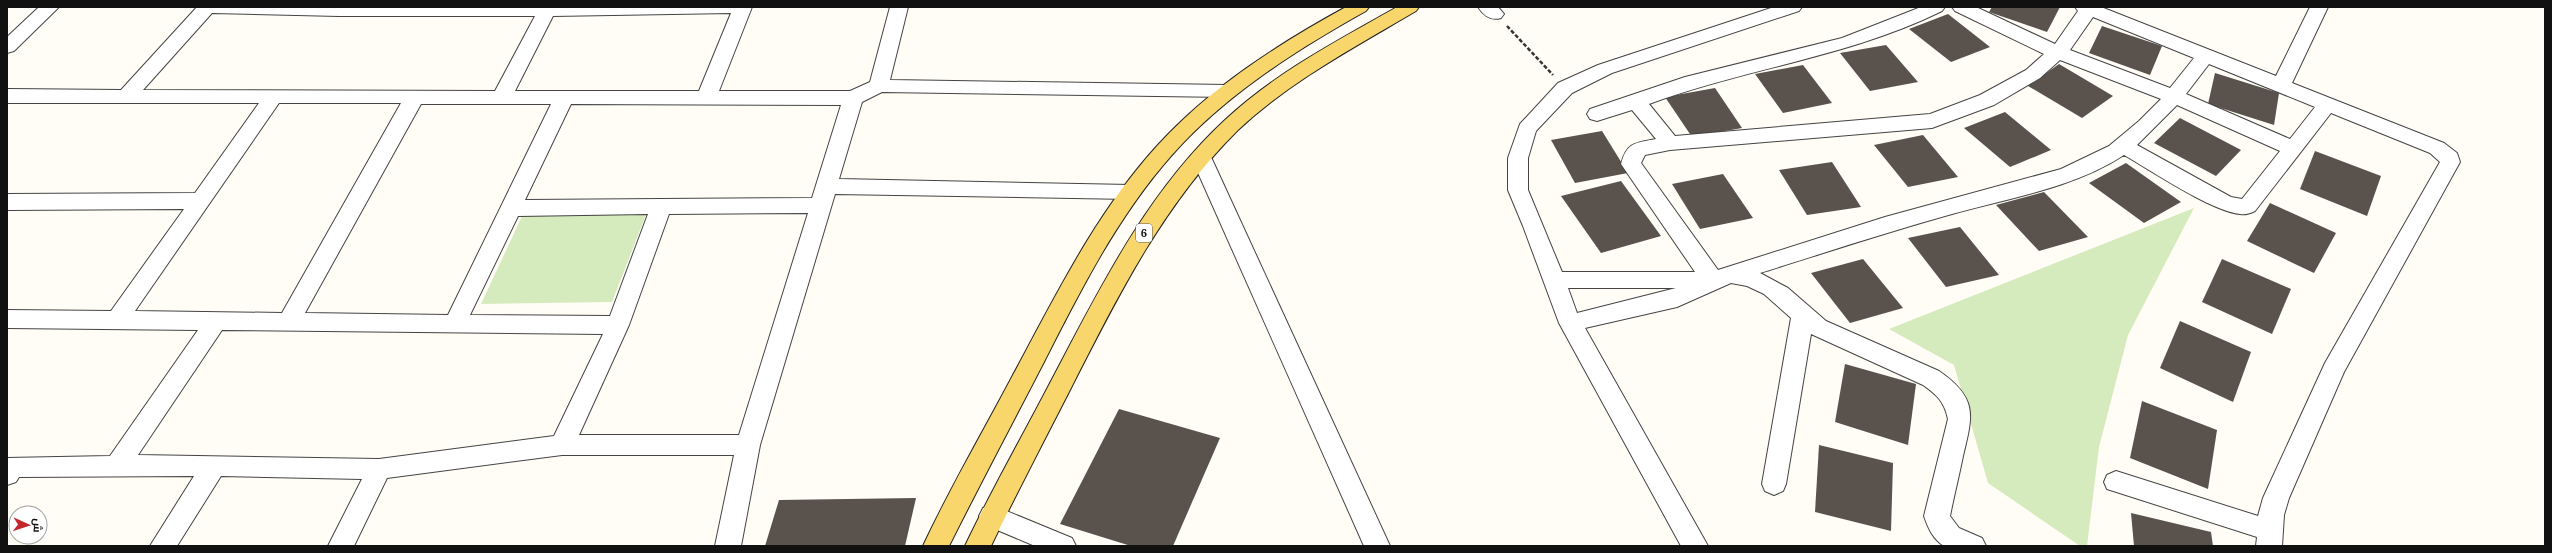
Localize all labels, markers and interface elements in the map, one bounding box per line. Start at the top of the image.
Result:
road number: 6 [1136,224,1152,242]
north arrow [8,505,48,545]
text: ش [31,518,45,533]

